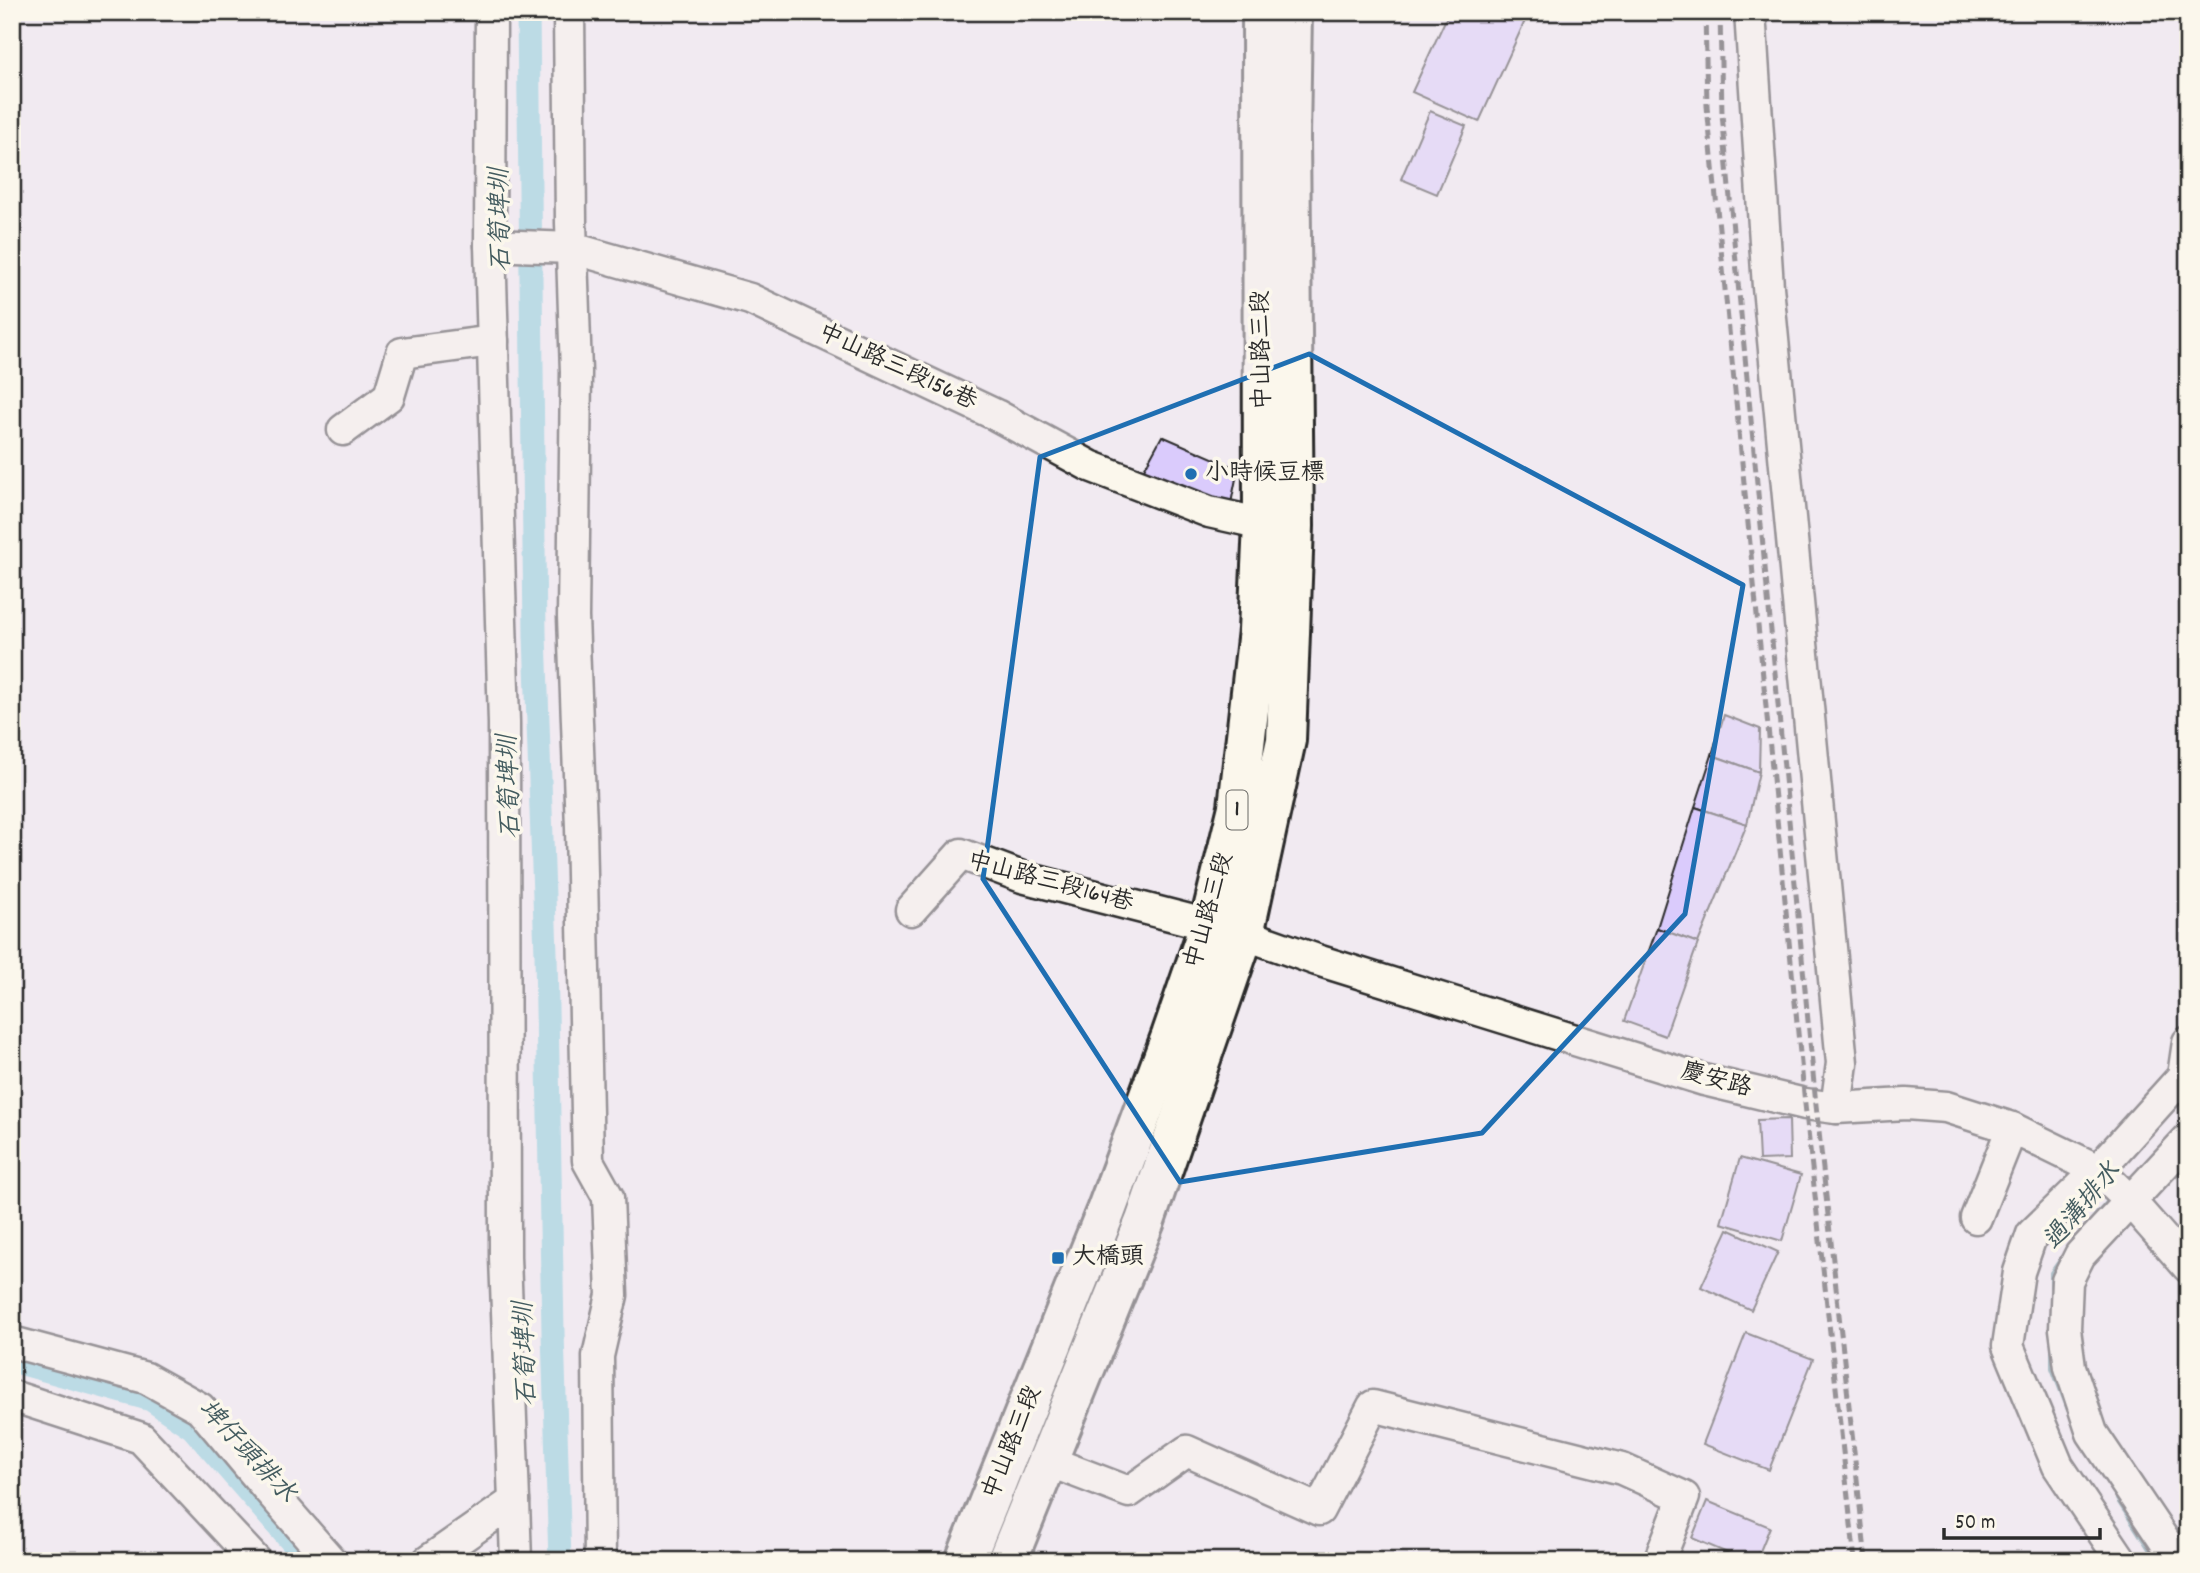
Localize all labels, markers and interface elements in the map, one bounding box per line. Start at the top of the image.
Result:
water label: 石筍埤圳 [483,165,521,272]
street label: 中山路三段 [1245,290,1281,410]
street label: 中山路三段156巷 [812,316,982,420]
place label: 小時候豆標 [1205,457,1325,491]
marker: 小時候豆標 [1183,466,1199,482]
water label: 石筍埤圳 [491,731,531,840]
road number: 1 [1226,790,1248,830]
street label: 中山路三段164巷 [963,844,1137,922]
street label: 中山路三段 [1177,849,1243,973]
street label: 慶安路 [1677,1055,1755,1107]
water label: 過溝排水 [2035,1155,2131,1259]
place label: 大橋頭 [1072,1241,1144,1275]
marker: 大橋頭 [1050,1250,1066,1266]
water label: 石筍埤圳 [507,1298,547,1407]
street label: 中山路三段 [975,1381,1051,1505]
water label: 埤仔頭排水 [188,1392,305,1513]
scale bar [1944,1496,2100,1540]
text: 50 m [1955,1509,1995,1539]

